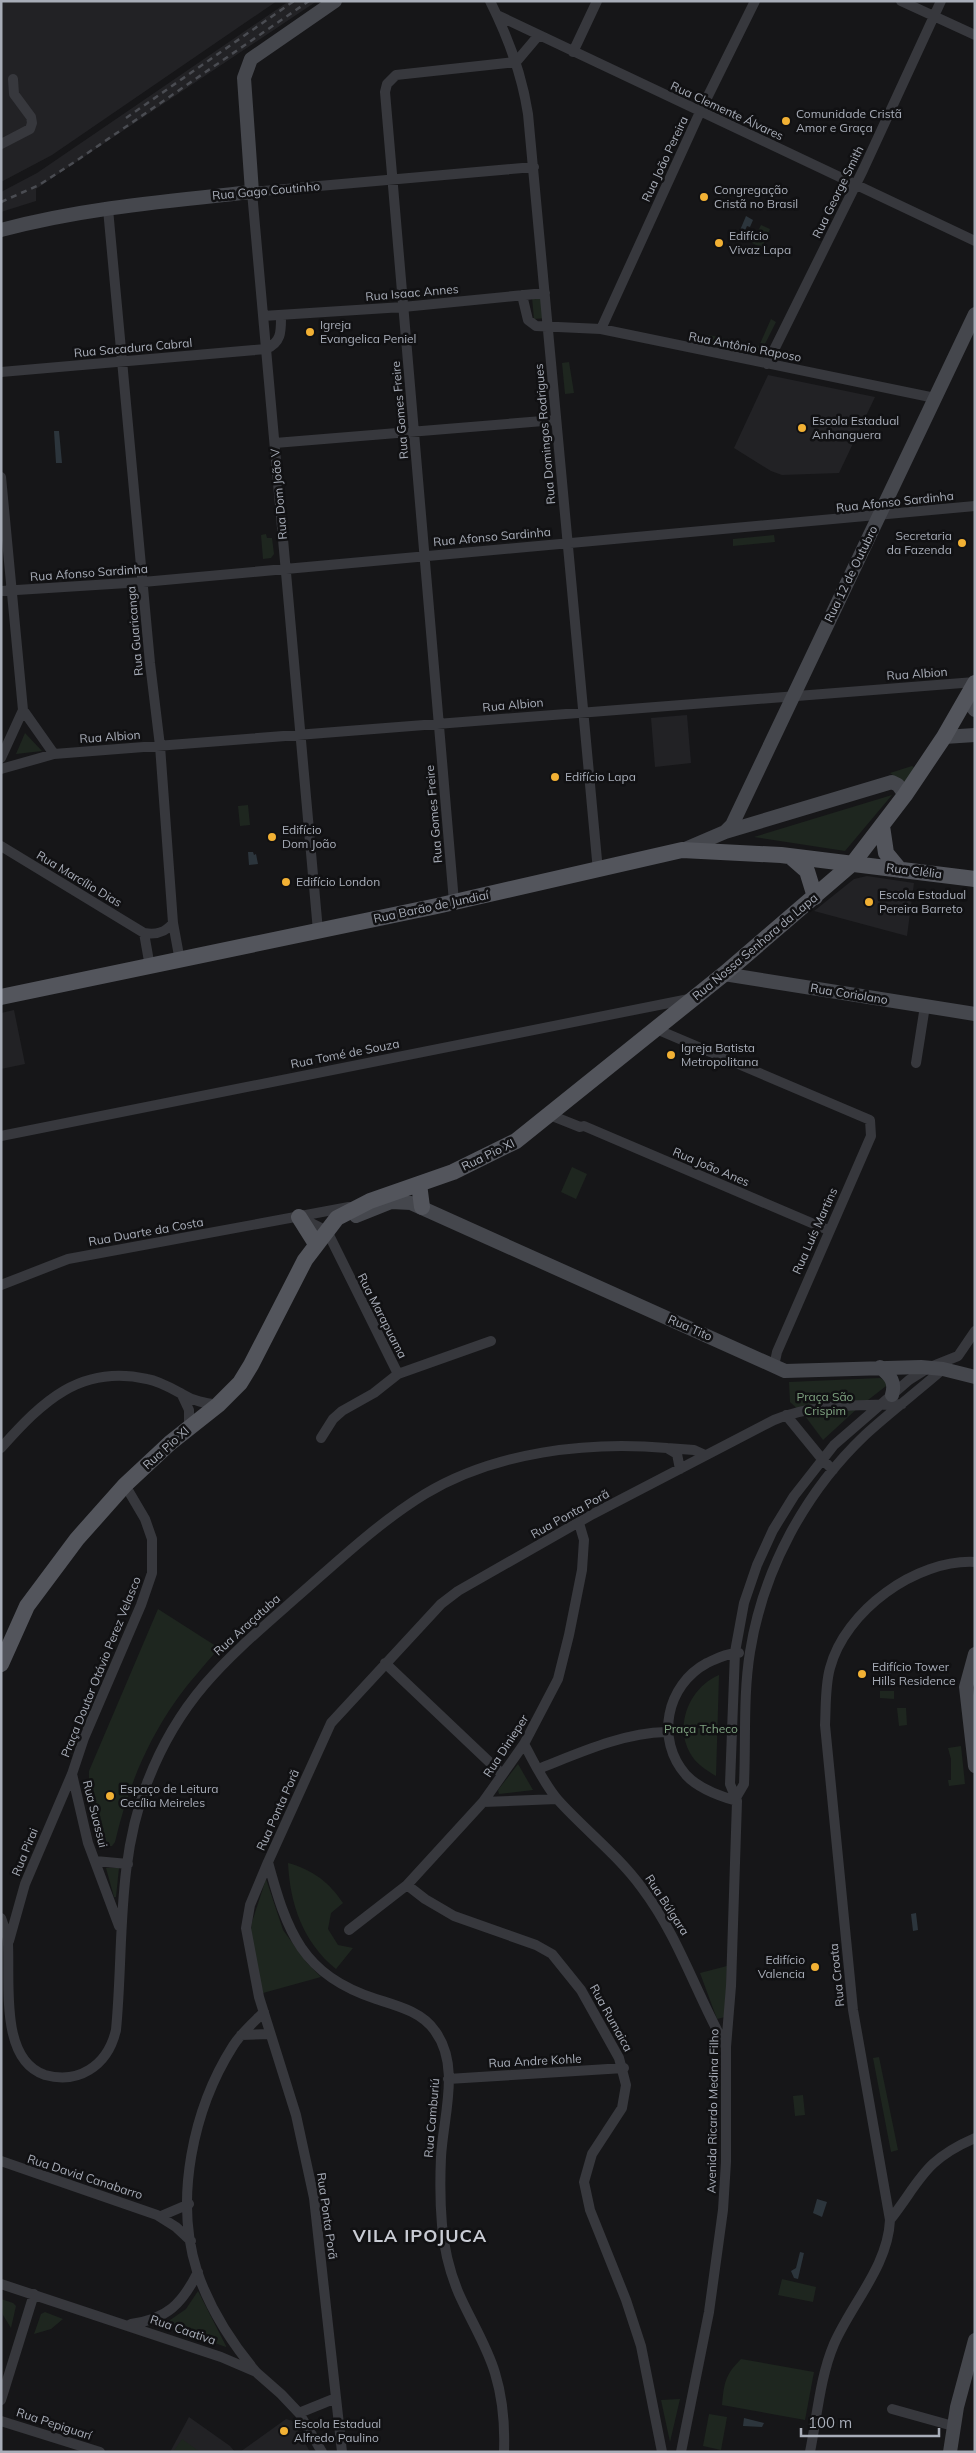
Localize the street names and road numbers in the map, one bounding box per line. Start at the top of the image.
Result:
street label: Rua Clemente Álvares [668,78,786,143]
street label: Rua João Pereira [638,114,691,204]
street label: Rua George Smith [809,143,866,240]
street label: Rua Gago Coutinho [211,178,321,203]
street label: Rua Isaac Annes [365,281,459,304]
street label: Rua Antônio Raposo [687,328,803,365]
street label: Rua Sacadura Cabral [73,335,193,360]
street label: Rua Gomes Freire [388,360,411,460]
street label: Rua Domingos Rodrigues [531,363,558,505]
street label: Rua Dom João V [267,447,290,540]
street label: Rua Afonso Sardinha [835,488,955,515]
street label: Rua 12 de Outubro [821,523,880,625]
street label: Rua Afonso Sardinha [432,524,552,549]
street label: Rua Afonso Sardinha [29,561,148,584]
street label: Rua Guaricanga [123,585,146,677]
street label: Rua Albion [886,664,948,683]
street label: Rua Albion [482,694,544,715]
street label: Rua Albion [79,727,141,746]
street label: Rua Gomes Freire [422,764,445,864]
street label: Rua Marcílio Dias [34,847,125,910]
street label: Rua Clélia [885,860,943,881]
street label: Rua Barão de Jundiaí [372,887,491,926]
street label: Rua Nossa Senhora da Lapa [689,890,820,1003]
street label: Rua Coriolano [809,980,889,1007]
street label: Rua Tomé de Souza [289,1036,401,1071]
street label: Rua Pio XI [459,1135,517,1174]
street label: Rua João Anes [671,1144,752,1189]
street label: Rua Luís Martins [789,1185,840,1276]
street label: Rua Duarte da Costa [87,1214,205,1249]
street label: Rua Marapuama [355,1271,410,1361]
street label: Rua Tito [666,1311,715,1344]
street label: Rua Pio XI [139,1423,192,1472]
street label: Rua Ponta Porã [528,1486,612,1541]
street label: Praça Doutor Otávio Perez Velasco [57,1574,144,1759]
street label: Rua Araçatuba [210,1591,283,1658]
street label: Rua Dinieper [480,1711,532,1780]
street label: Rua Ponta Porã [253,1767,302,1853]
street label: Rua Suassui [80,1779,111,1849]
street label: Rua Pirai [8,1825,41,1878]
street label: Rua Búlgara [642,1872,693,1938]
street label: Rua Croata [826,1943,847,2007]
street label: Rua Rumaica [587,1982,636,2054]
street label: Avenida Ricardo Medina Filho [704,2028,721,2194]
street label: Rua Andre Kohle [488,2051,582,2070]
street label: Rua Camburiú [421,2078,442,2158]
street label: Rua David Canabarro [26,2151,145,2202]
street label: Rua Ponta Porã [314,2172,341,2260]
street label: Rua Caativa [148,2311,218,2348]
street label: Rua Pepiguarí [15,2404,95,2443]

